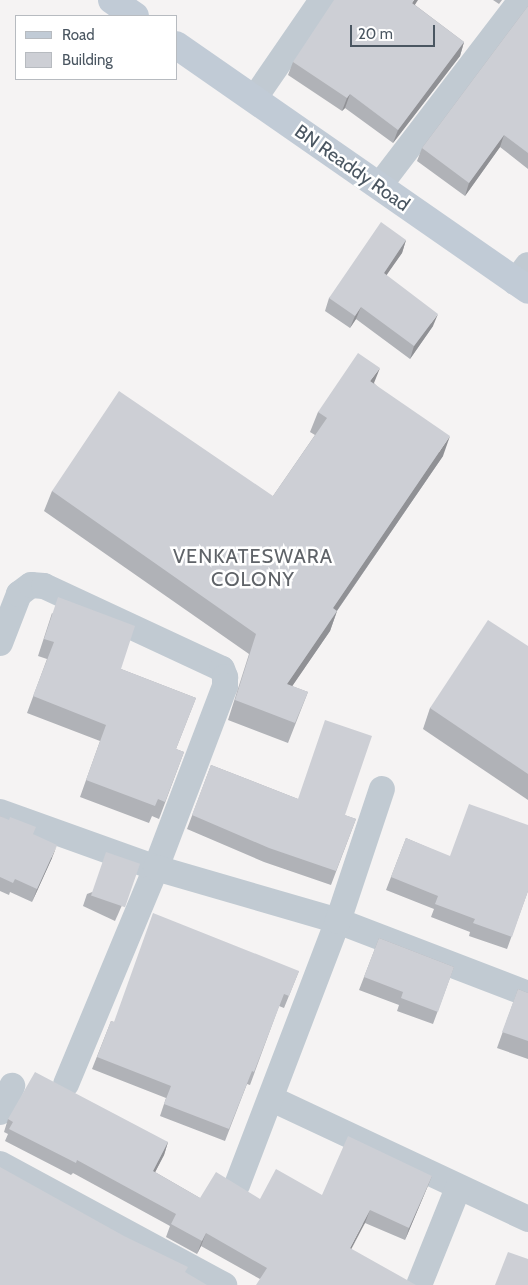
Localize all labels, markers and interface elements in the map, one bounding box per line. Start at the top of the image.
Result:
legend [15,15,178,80]
scale bar [353,15,438,47]
text: 20 m [358,25,393,43]
text: Road [62,26,95,44]
text: Building [62,51,113,69]
street label: BN Readdy Road [290,120,414,216]
district label: VENKATESWARA COLONY [171,544,335,591]

